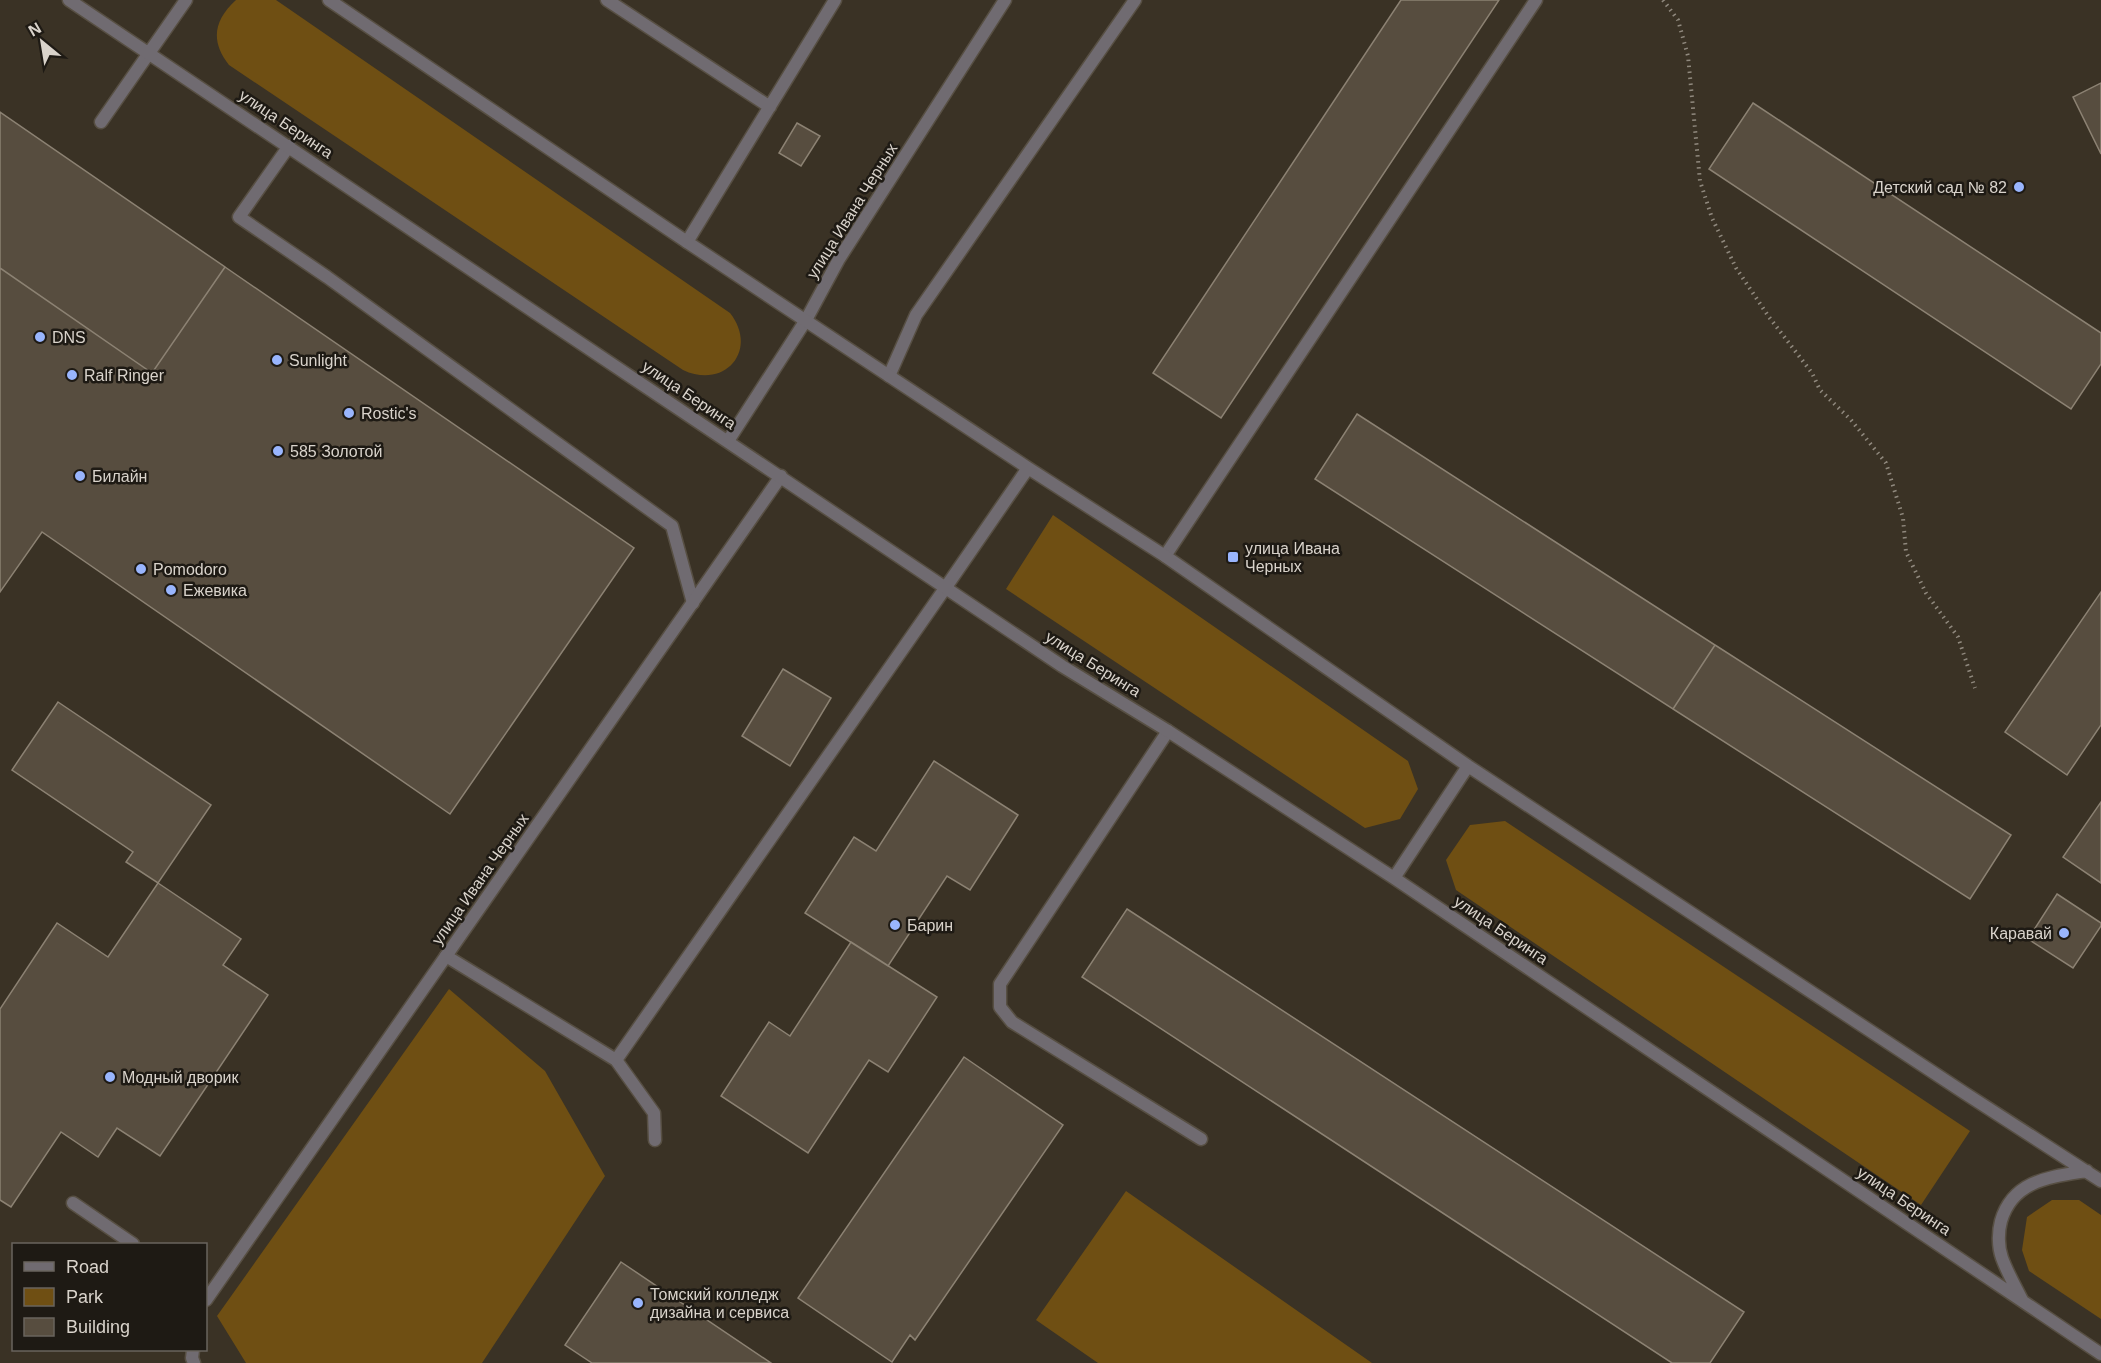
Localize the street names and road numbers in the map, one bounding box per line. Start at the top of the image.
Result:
street label: улица Беринга [236,87,336,162]
street label: улица Ивана Черных [803,140,901,282]
street label: улица Беринга [639,358,739,433]
street label: улица Беринга [1042,628,1144,700]
street label: улица Ивана Черных [428,810,532,948]
street label: улица Беринга [1451,893,1551,968]
street label: улица Беринга [1854,1164,1954,1239]

